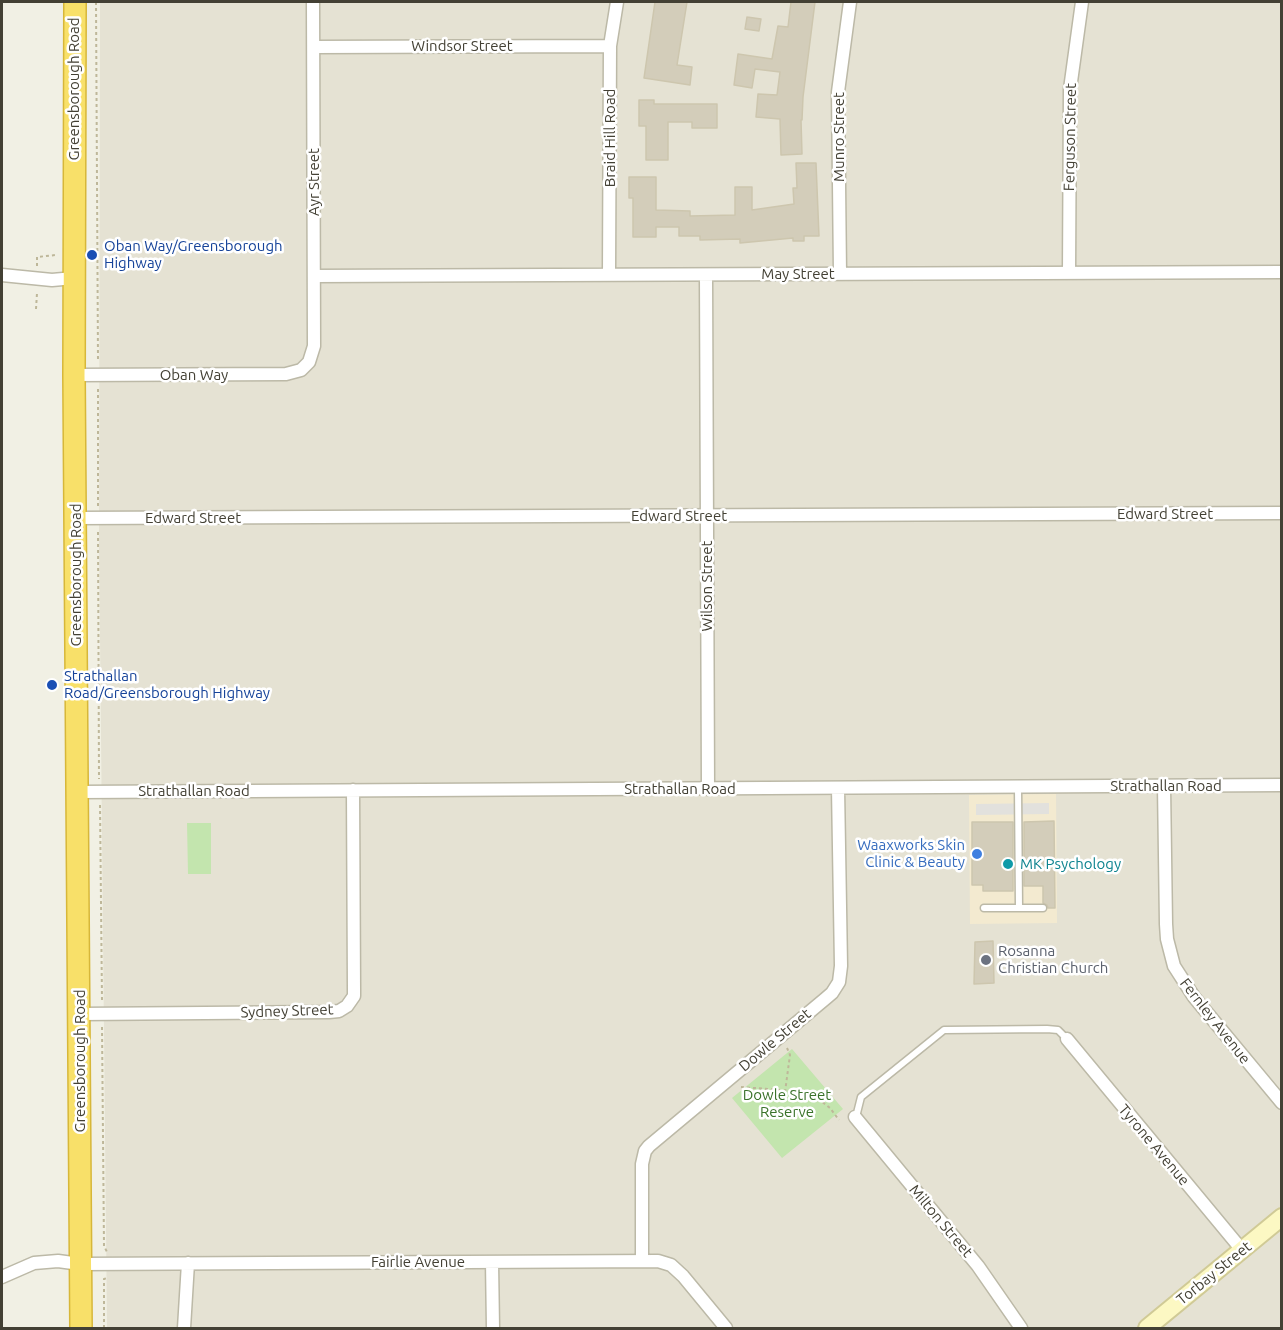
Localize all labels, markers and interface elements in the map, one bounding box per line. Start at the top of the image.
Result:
street label: Greensborough Road [65,17,83,161]
street label: Windsor Street [411,37,513,55]
street label: Ferguson Street [1060,83,1080,191]
street label: Braid Hill Road [601,89,619,187]
street label: Munro Street [830,92,848,182]
street label: Ayr Street [305,148,323,216]
place label: Oban Way/Greensborough Highway [104,237,283,272]
marker: Oban Way/Greensborough Highway [85,248,99,262]
street label: May Street [761,265,835,283]
street label: Oban Way [160,366,228,384]
street label: Greensborough Road [67,503,85,647]
street label: Edward Street [1117,505,1213,523]
street label: Edward Street [631,507,727,525]
street label: Edward Street [145,509,241,527]
street label: Wilson Street [698,541,716,631]
place label: Strathallan Road/Greensborough Highway [64,667,270,702]
marker: Strathallan Road/Greensborough Highway [45,678,59,692]
street label: Strathallan Road [1110,777,1222,795]
street label: Strathallan Road [624,780,736,798]
street label: Strathallan Road [138,782,250,800]
place label: Waaxworks Skin Clinic & Beauty [857,836,965,871]
marker: Waaxworks Skin Clinic & Beauty [970,847,984,861]
place label: MK Psychology [1020,855,1121,873]
marker: MK Psychology [1001,857,1015,871]
place label: Rosanna Christian Church [998,942,1108,977]
marker: Rosanna Christian Church [979,953,993,967]
street label: Fernley Avenue [1176,975,1254,1067]
street label: Greensborough Road [71,989,89,1133]
street label: Sydney Street [240,1000,334,1022]
street label: Dowle Street [735,1005,815,1075]
park label: Dowle Street Reserve [743,1086,831,1121]
street label: Tyrone Avenue [1115,1101,1193,1189]
street label: Milton Street [905,1181,977,1261]
street label: Torbay Street [1173,1237,1255,1309]
street label: Fairlie Avenue [371,1253,465,1271]

